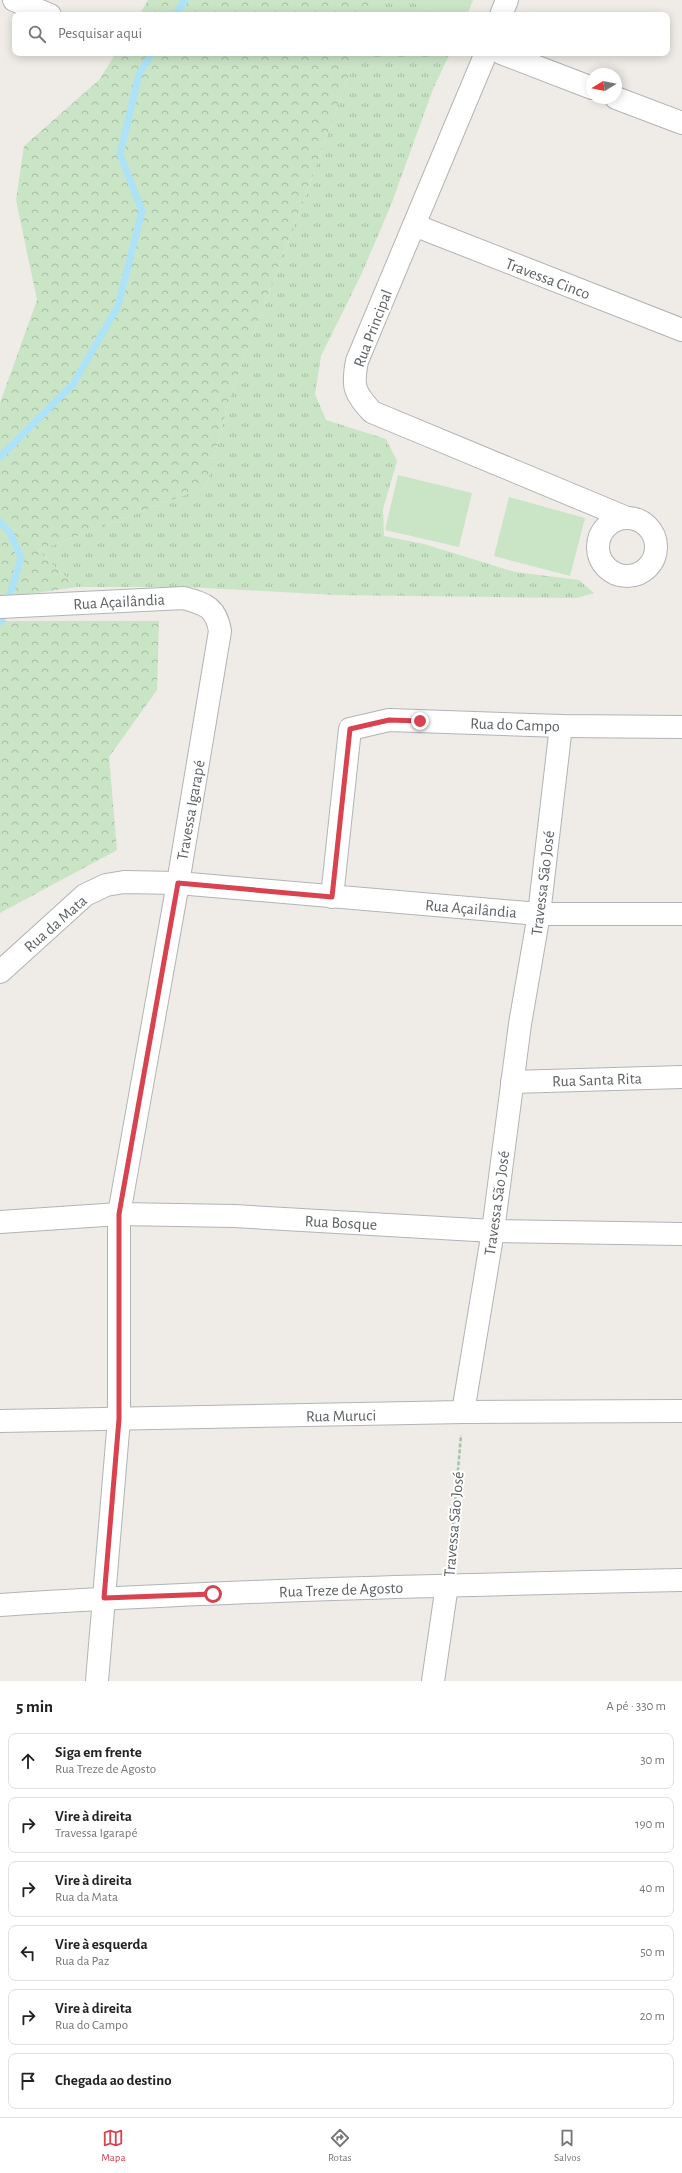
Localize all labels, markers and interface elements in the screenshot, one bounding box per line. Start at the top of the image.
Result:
search box [12,12,670,56]
icon: search [26,23,48,45]
text: Pesquisar aqui [58,26,142,41]
north arrow [586,68,622,104]
street label: Travessa Cinco [503,255,592,302]
street label: Rua Principal [351,287,395,369]
street label: Rua Açailândia [73,592,165,612]
route end [411,712,429,730]
street label: Rua do Campo [470,715,560,735]
street label: Travessa Igarapé [174,759,208,862]
street label: Travessa São José [529,830,557,937]
street label: Rua da Mata [21,892,90,955]
street label: Rua Açailândia [424,897,517,921]
street label: Rua Santa Rita [552,1070,642,1090]
street label: Travessa São José [482,1150,512,1257]
street label: Rua Bosque [304,1213,378,1233]
street label: Rua Muruci [306,1407,376,1425]
street label: Travessa São José [441,1471,467,1577]
street label: Rua Treze de Agosto [279,1580,404,1600]
route start [204,1585,222,1603]
text: 5 min [16,1698,53,1715]
text: A pé · 330 m [606,1700,666,1713]
text: Siga em frente [55,1745,142,1760]
icon: ahead [17,1750,39,1772]
text: 30 m [640,1754,665,1767]
text: Rua Treze de Agosto [55,1763,156,1776]
text: Vire à direita [55,1809,132,1824]
icon: right [17,1814,39,1836]
text: 190 m [635,1818,665,1831]
text: Travessa Igarapé [55,1827,137,1840]
text: Vire à direita [55,1873,132,1888]
icon: right [17,1878,39,1900]
text: 40 m [639,1882,665,1895]
text: Rua da Mata [55,1891,118,1904]
text: Vire à esquerda [55,1937,148,1952]
icon: left [17,1942,39,1964]
text: 50 m [640,1946,665,1959]
text: Rua da Paz [55,1955,109,1968]
text: Vire à direita [55,2001,132,2016]
icon: right [17,2006,39,2028]
text: 20 m [640,2010,665,2023]
text: Rua do Campo [55,2019,128,2032]
icon: arrive [17,2070,39,2092]
text: Chegada ao destino [55,2073,172,2088]
tab: Mapa [101,2127,126,2164]
tab: Rotas [328,2127,352,2164]
tab: Salvos [554,2127,581,2164]

